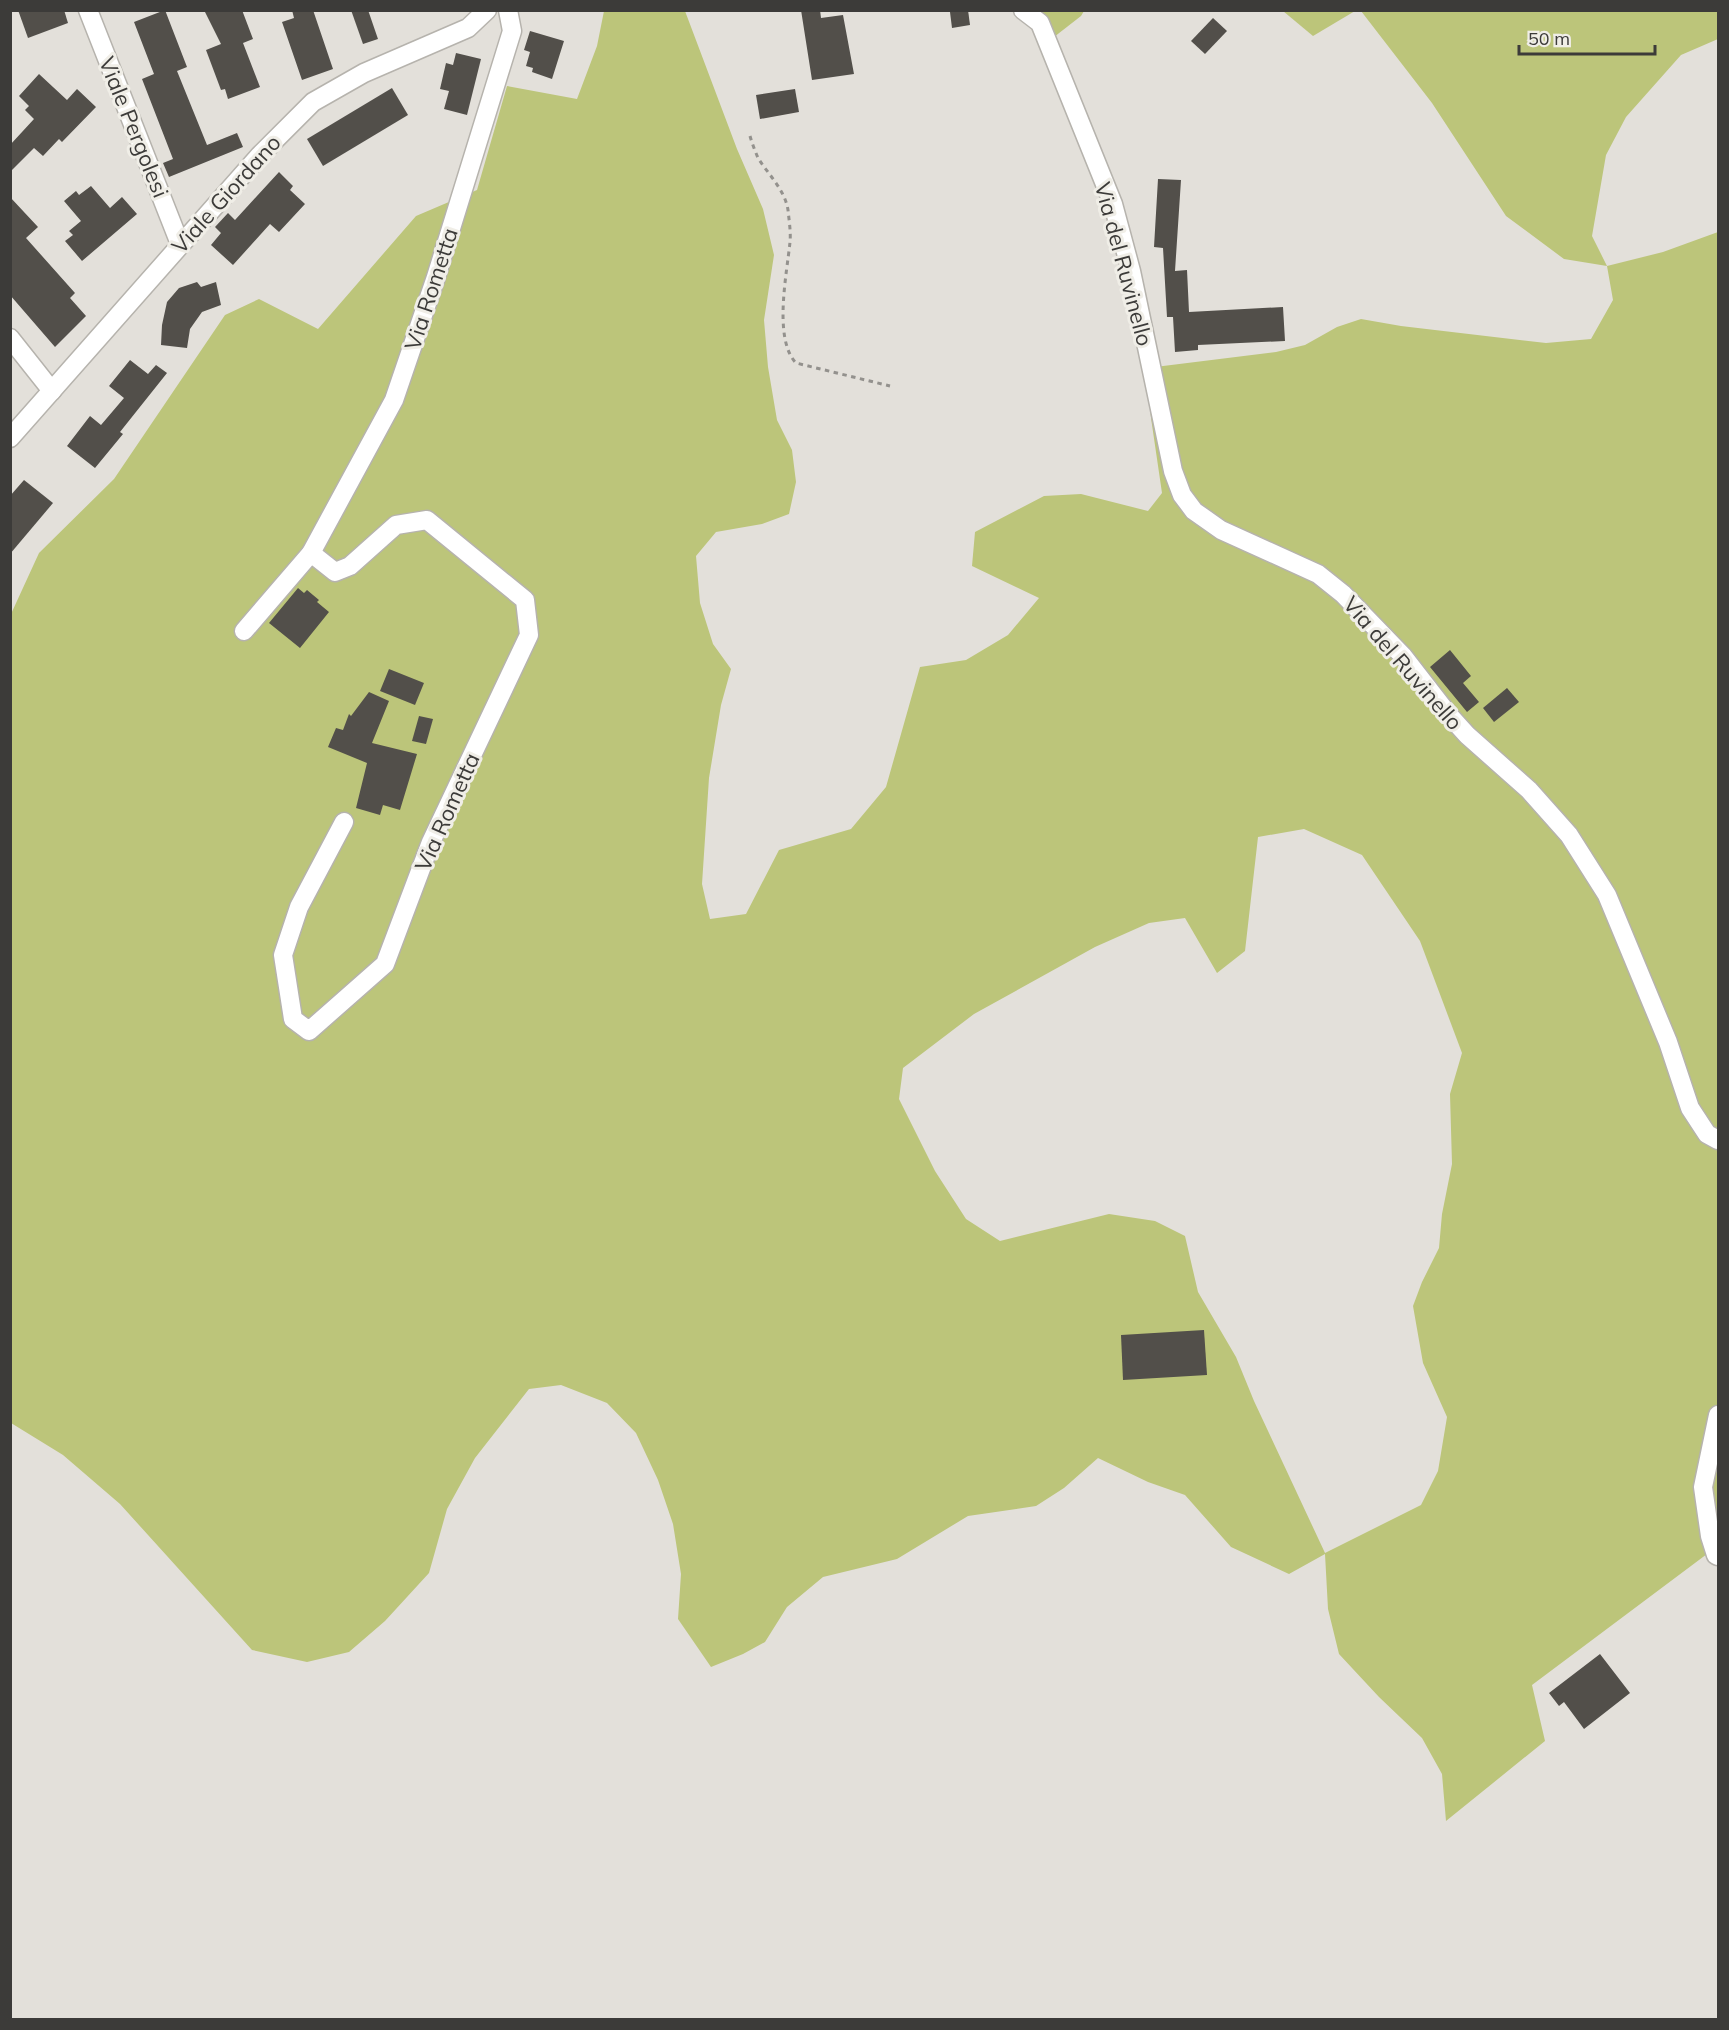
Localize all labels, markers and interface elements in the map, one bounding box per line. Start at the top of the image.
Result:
scale bar [1519,18,1656,56]
text: 50 m [1528,27,1570,50]
street label: Viale Pergolesi [93,52,175,202]
street label: Viale Giordano [165,129,287,259]
street label: Via del Ruvinello [1089,179,1159,349]
street label: Via Rometta [398,224,464,354]
street label: Via del Ruvinello [1337,590,1469,736]
street label: Via Rometta [408,748,486,876]

